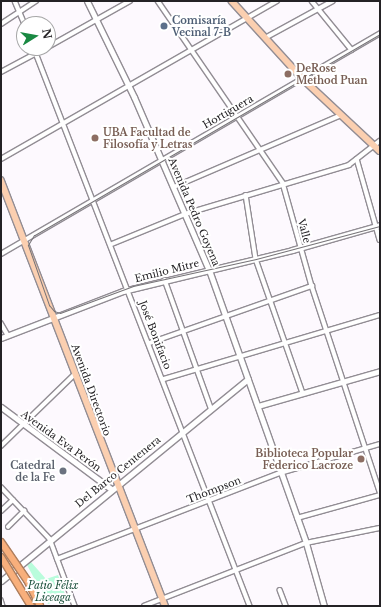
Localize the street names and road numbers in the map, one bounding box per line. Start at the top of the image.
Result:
street label: Hortiguera [201,93,255,131]
street label: Avenida Pedro Goyena [166,156,222,268]
street label: Valle [295,218,313,244]
street label: Emilio Mitre [134,257,200,285]
street label: José Bonifacio [136,299,174,371]
street label: Avenida Directorio [69,342,113,438]
street label: Avenida Eva Perón [19,408,103,474]
street label: Del Barco Centenera [73,434,163,510]
street label: Thompson [185,474,243,506]

